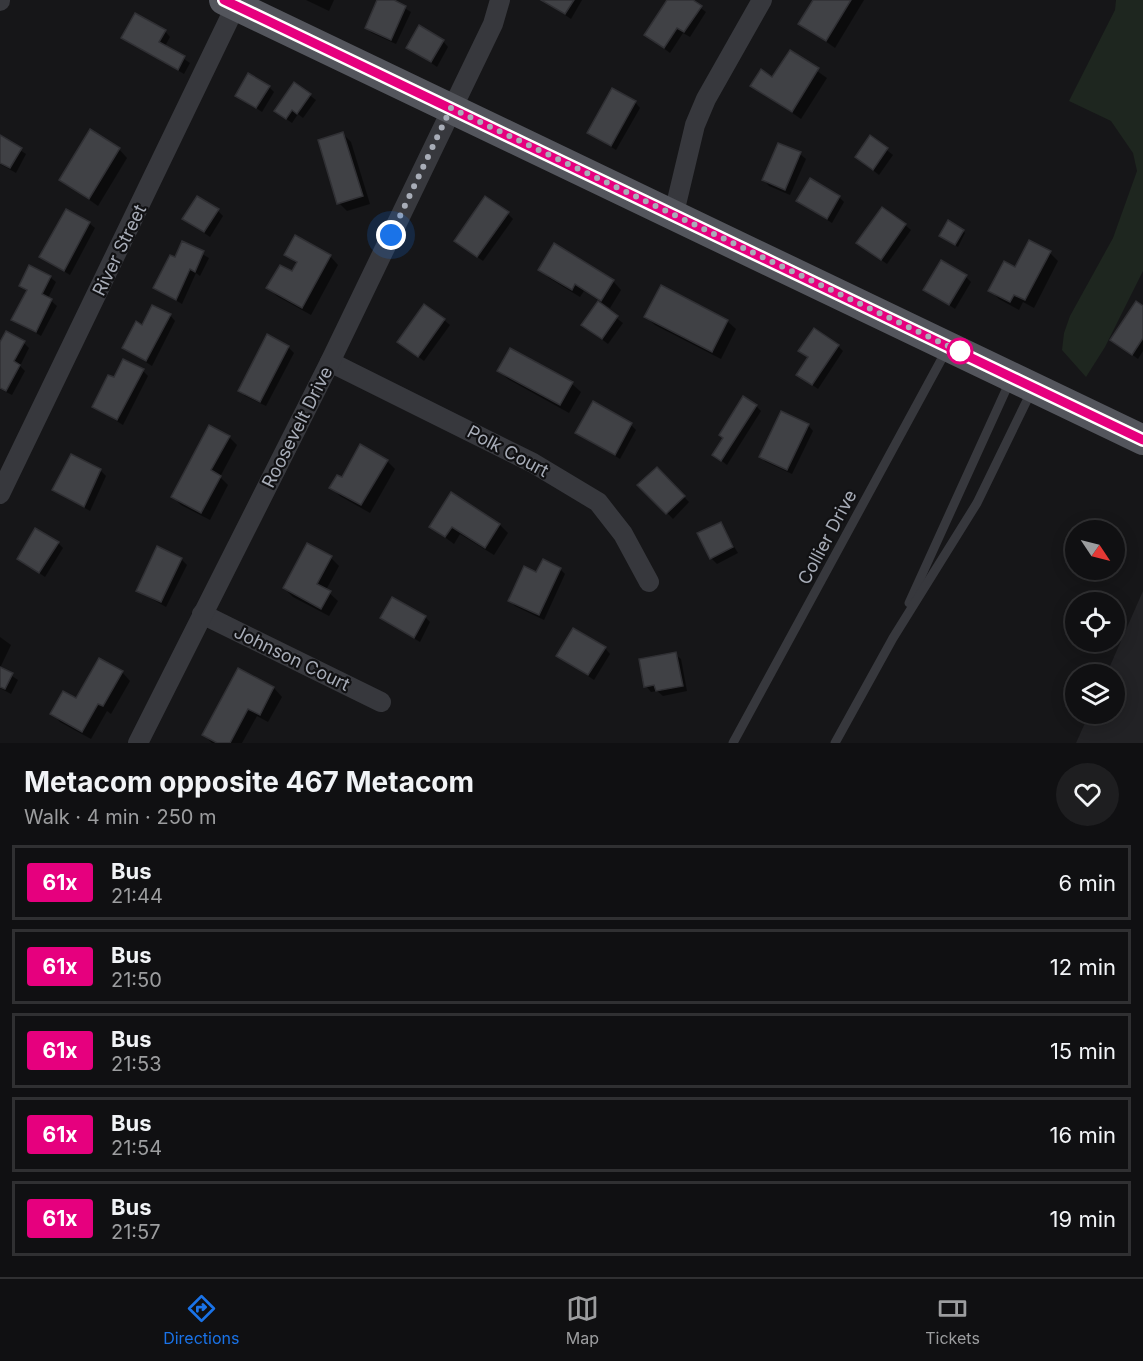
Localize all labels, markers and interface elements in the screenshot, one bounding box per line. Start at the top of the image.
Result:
street label: River Street [88,201,150,299]
your location [376,220,406,250]
unlabelled marker [947,338,973,364]
street label: Roosevelt Drive [257,363,337,491]
street label: Polk Court [464,421,552,481]
street label: Collier Drive [793,486,861,588]
north arrow [1065,520,1125,580]
map controls [1065,520,1125,724]
button: locate [1065,592,1125,652]
street label: Johnson Court [231,621,353,695]
button: layers [1065,664,1125,724]
button: heart [1056,763,1119,826]
text: Metacom opposite 467 Metacom [24,765,474,799]
text: Walk · 4 min · 250 m [24,805,217,829]
text: Bus [111,858,152,884]
text: 61x [43,870,77,895]
text: 6 min [1059,870,1116,896]
text: 21:44 [111,884,163,908]
text: Bus [111,942,152,968]
text: 61x [43,954,77,979]
text: 12 min [1050,954,1116,980]
text: 21:50 [111,968,162,992]
text: Bus [111,1026,152,1052]
text: 61x [43,1038,77,1063]
text: 15 min [1050,1038,1116,1064]
text: 21:53 [111,1052,162,1076]
text: Bus [111,1110,152,1136]
text: 61x [43,1122,77,1147]
text: 16 min [1050,1122,1116,1148]
text: 21:54 [111,1136,162,1160]
text: Bus [111,1194,152,1220]
text: 61x [43,1206,77,1231]
text: 19 min [1050,1206,1116,1232]
text: 21:57 [111,1220,161,1244]
tab: Directions [163,1292,239,1348]
tab: Map [566,1292,599,1348]
tab: Tickets [925,1292,980,1348]

